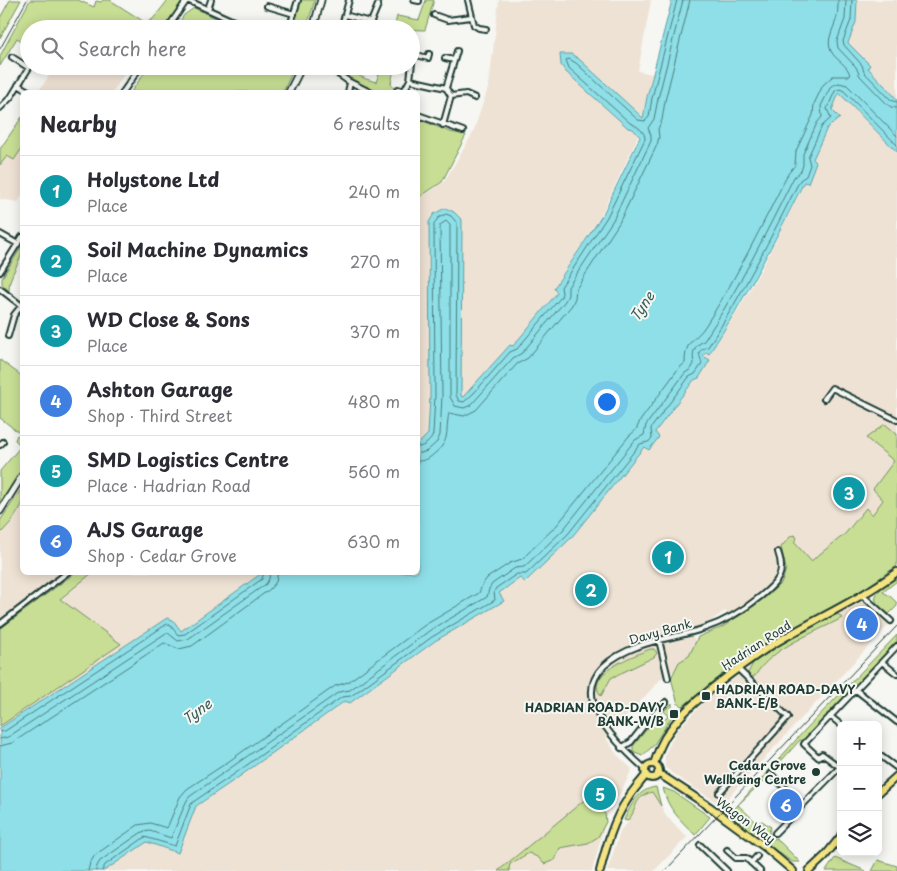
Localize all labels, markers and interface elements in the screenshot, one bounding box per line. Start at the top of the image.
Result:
search box [20,20,420,75]
icon: search [38,34,66,62]
text: Search here [78,34,187,62]
text: Nearby [40,107,117,139]
text: 6 results [333,111,400,135]
text: Holystone Ltd [87,165,219,193]
text: 1 [52,179,60,203]
text: 240 m [348,179,400,203]
text: Place [87,193,128,217]
text: Soil Machine Dynamics [87,235,308,263]
text: 2 [50,249,62,273]
text: 270 m [350,249,400,273]
text: Place [87,263,128,287]
water label: Tyne [625,286,660,325]
text: WD Close & Sons [87,305,250,333]
text: 3 [51,319,61,343]
text: 370 m [350,319,400,343]
text: Place [87,333,128,357]
text: Ashton Garage [87,375,233,403]
text: 4 [51,389,61,413]
text: 480 m [348,389,400,413]
your location [594,389,620,415]
text: Shop · Third Street [87,403,232,427]
text: SMD Logistics Centre [87,445,289,473]
text: 5 [51,459,61,483]
text: 560 m [348,459,400,483]
text: Place · Hadrian Road [87,473,251,497]
pin: 3 [833,474,865,512]
text: AJS Garage [87,515,203,543]
text: 6 [50,529,62,553]
text: 630 m [347,529,400,553]
pin: 1 [652,538,684,576]
text: Shop · Cedar Grove [87,543,237,567]
pin: 2 [575,571,607,609]
pin: 4 [846,605,878,643]
street label: Davy Bank [626,613,694,649]
street label: Hadrian Road [718,616,794,674]
place label: HADRIAN ROAD-DAVY BANK-E/B [716,680,855,712]
marker: HADRIAN ROAD-DAVY BANK-E/B [700,690,712,702]
water label: Tyne [178,693,217,729]
place label: HADRIAN ROAD-DAVY BANK-W/B [525,698,664,730]
marker: HADRIAN ROAD-DAVY BANK-W/B [668,708,680,720]
map controls [837,721,882,856]
button: + [837,721,882,766]
place label: Cedar Grove Wellbeing Centre [704,756,806,788]
marker: Cedar Grove Wellbeing Centre [810,766,822,778]
button: − [837,766,882,811]
pin: 5 [584,775,616,813]
pin: 6 [770,786,802,824]
street label: Wagon Way [713,792,779,848]
button: layers [837,811,882,856]

